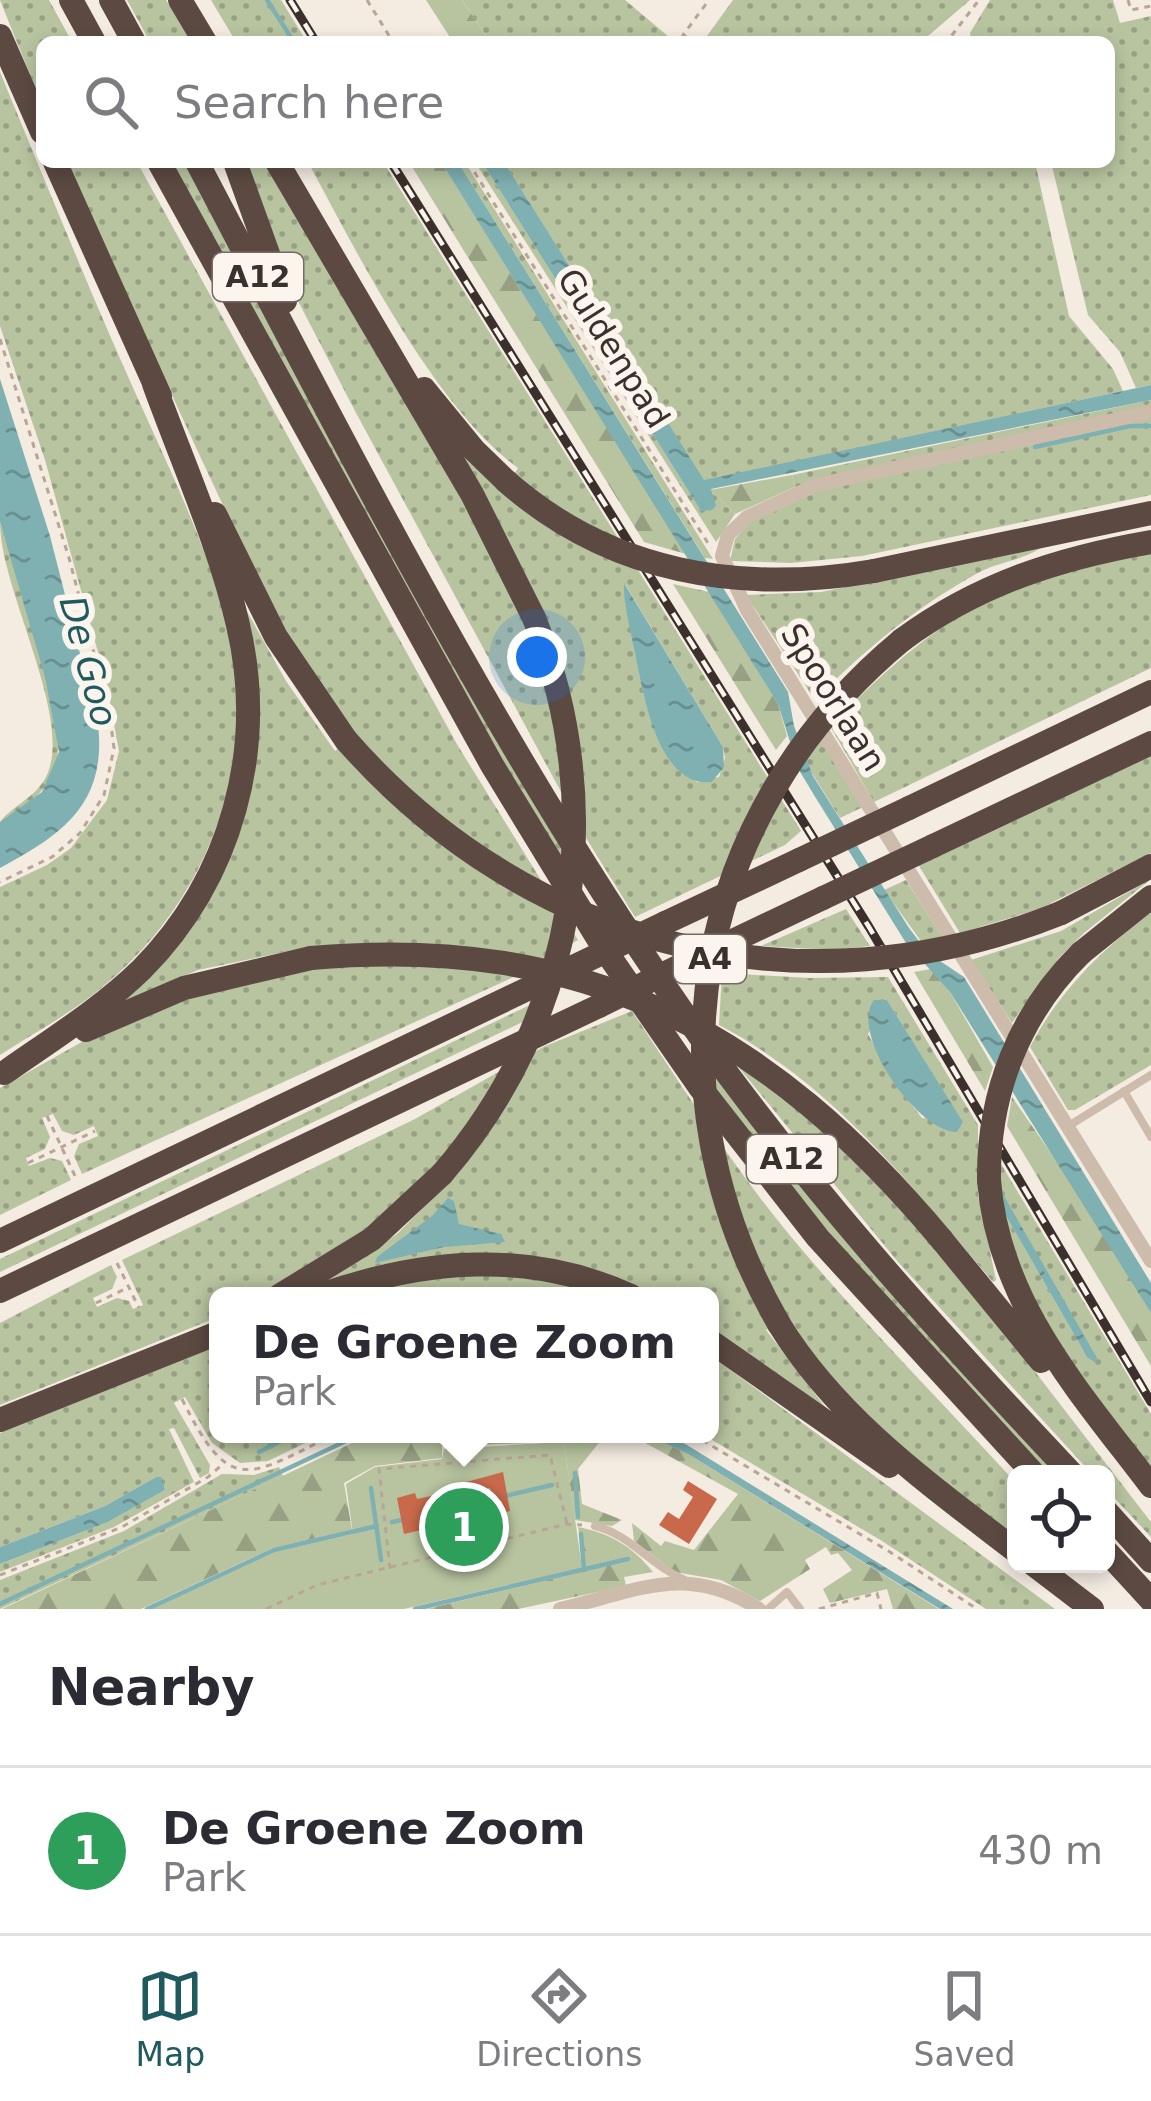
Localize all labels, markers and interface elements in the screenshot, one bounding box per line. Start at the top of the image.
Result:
search box [36,36,1115,168]
icon: search [78,69,144,135]
text: Search here [174,76,444,129]
road number: A12 [213,253,303,301]
street label: Guldenpad [549,262,678,435]
water label: De Goo [51,591,126,731]
street label: Spoorlaan [773,616,894,778]
your location [507,627,567,687]
road number: A4 [674,935,746,983]
road number: A12 [747,1135,837,1183]
popup [209,1287,719,1443]
text: De Groene Zoom [252,1316,676,1369]
text: Park [252,1369,336,1414]
map controls [1007,1465,1115,1573]
button: locate [1007,1465,1115,1573]
pin: 1 [425,1482,503,1572]
text: Nearby [48,1658,255,1717]
text: De Groene Zoom [162,1802,586,1855]
text: 1 [73,1828,101,1873]
text: 430 m [978,1828,1103,1873]
text: Park [162,1855,246,1900]
tab: Map [136,1963,205,2074]
tab: Directions [476,1963,642,2074]
tab: Saved [914,1963,1015,2074]

